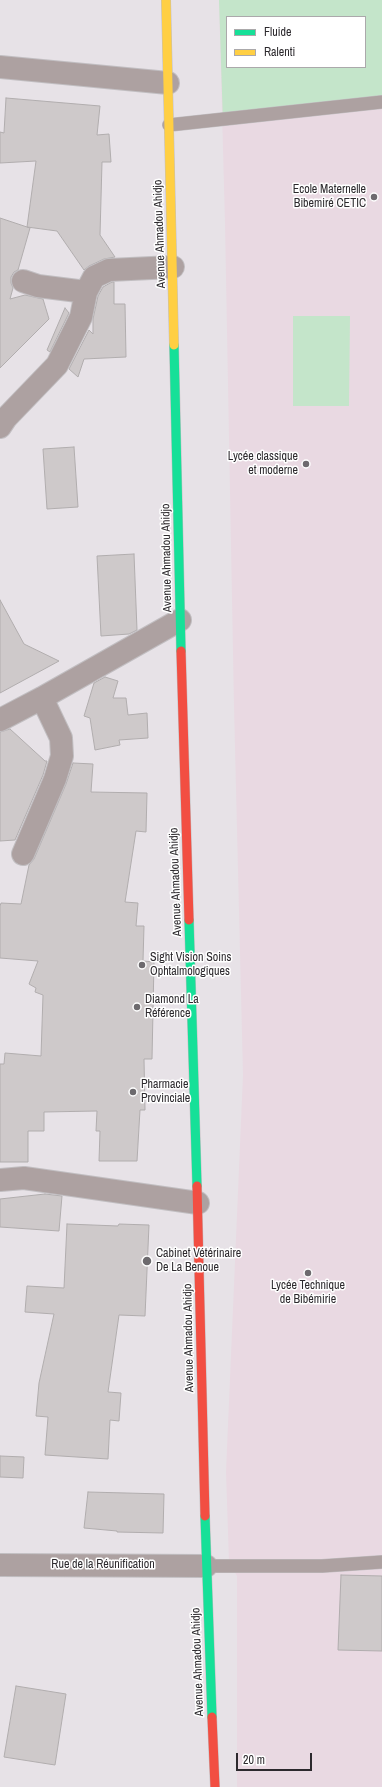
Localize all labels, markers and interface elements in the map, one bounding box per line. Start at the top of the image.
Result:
legend [226,16,366,68]
text: Fluide [264,24,291,40]
text: Ralenti [264,44,295,60]
street label: Avenue Ahmadou Ahidjo [151,179,169,289]
place label: Ecole Maternelle Bibemiré CETIC [293,183,366,211]
marker: Ecole Maternelle Bibemiré CETIC [369,192,379,202]
place label: Lycée classique et moderne [228,450,298,478]
marker: Lycée classique et moderne [301,459,311,469]
street label: Avenue Ahmadou Ahidjo [159,504,175,612]
street label: Avenue Ahmadou Ahidjo [167,827,185,937]
place label: Sight Vision Soins Ophtalmologiques [150,951,231,979]
marker: Sight Vision Soins Ophtalmologiques [137,960,147,970]
place label: Diamond La Référence [145,993,199,1021]
marker: Diamond La Référence [132,1002,142,1012]
place label: Pharmacie Provinciale [141,1078,190,1106]
marker: Pharmacie Provinciale [128,1087,138,1097]
place label: Cabinet Vétérinaire De La Benoue [156,1247,241,1275]
marker: Cabinet Vétérinaire De La Benoue [141,1255,153,1267]
marker: Lycée Technique de Bibémirie [303,1268,313,1278]
place label: Lycée Technique de Bibémirie [271,1279,345,1307]
street label: Avenue Ahmadou Ahidjo [181,1284,197,1392]
street label: Rue de la Réunification [51,1558,155,1572]
street label: Avenue Ahmadou Ahidjo [189,1607,207,1717]
scale bar [238,1745,314,1771]
text: 20 m [243,1752,265,1768]

